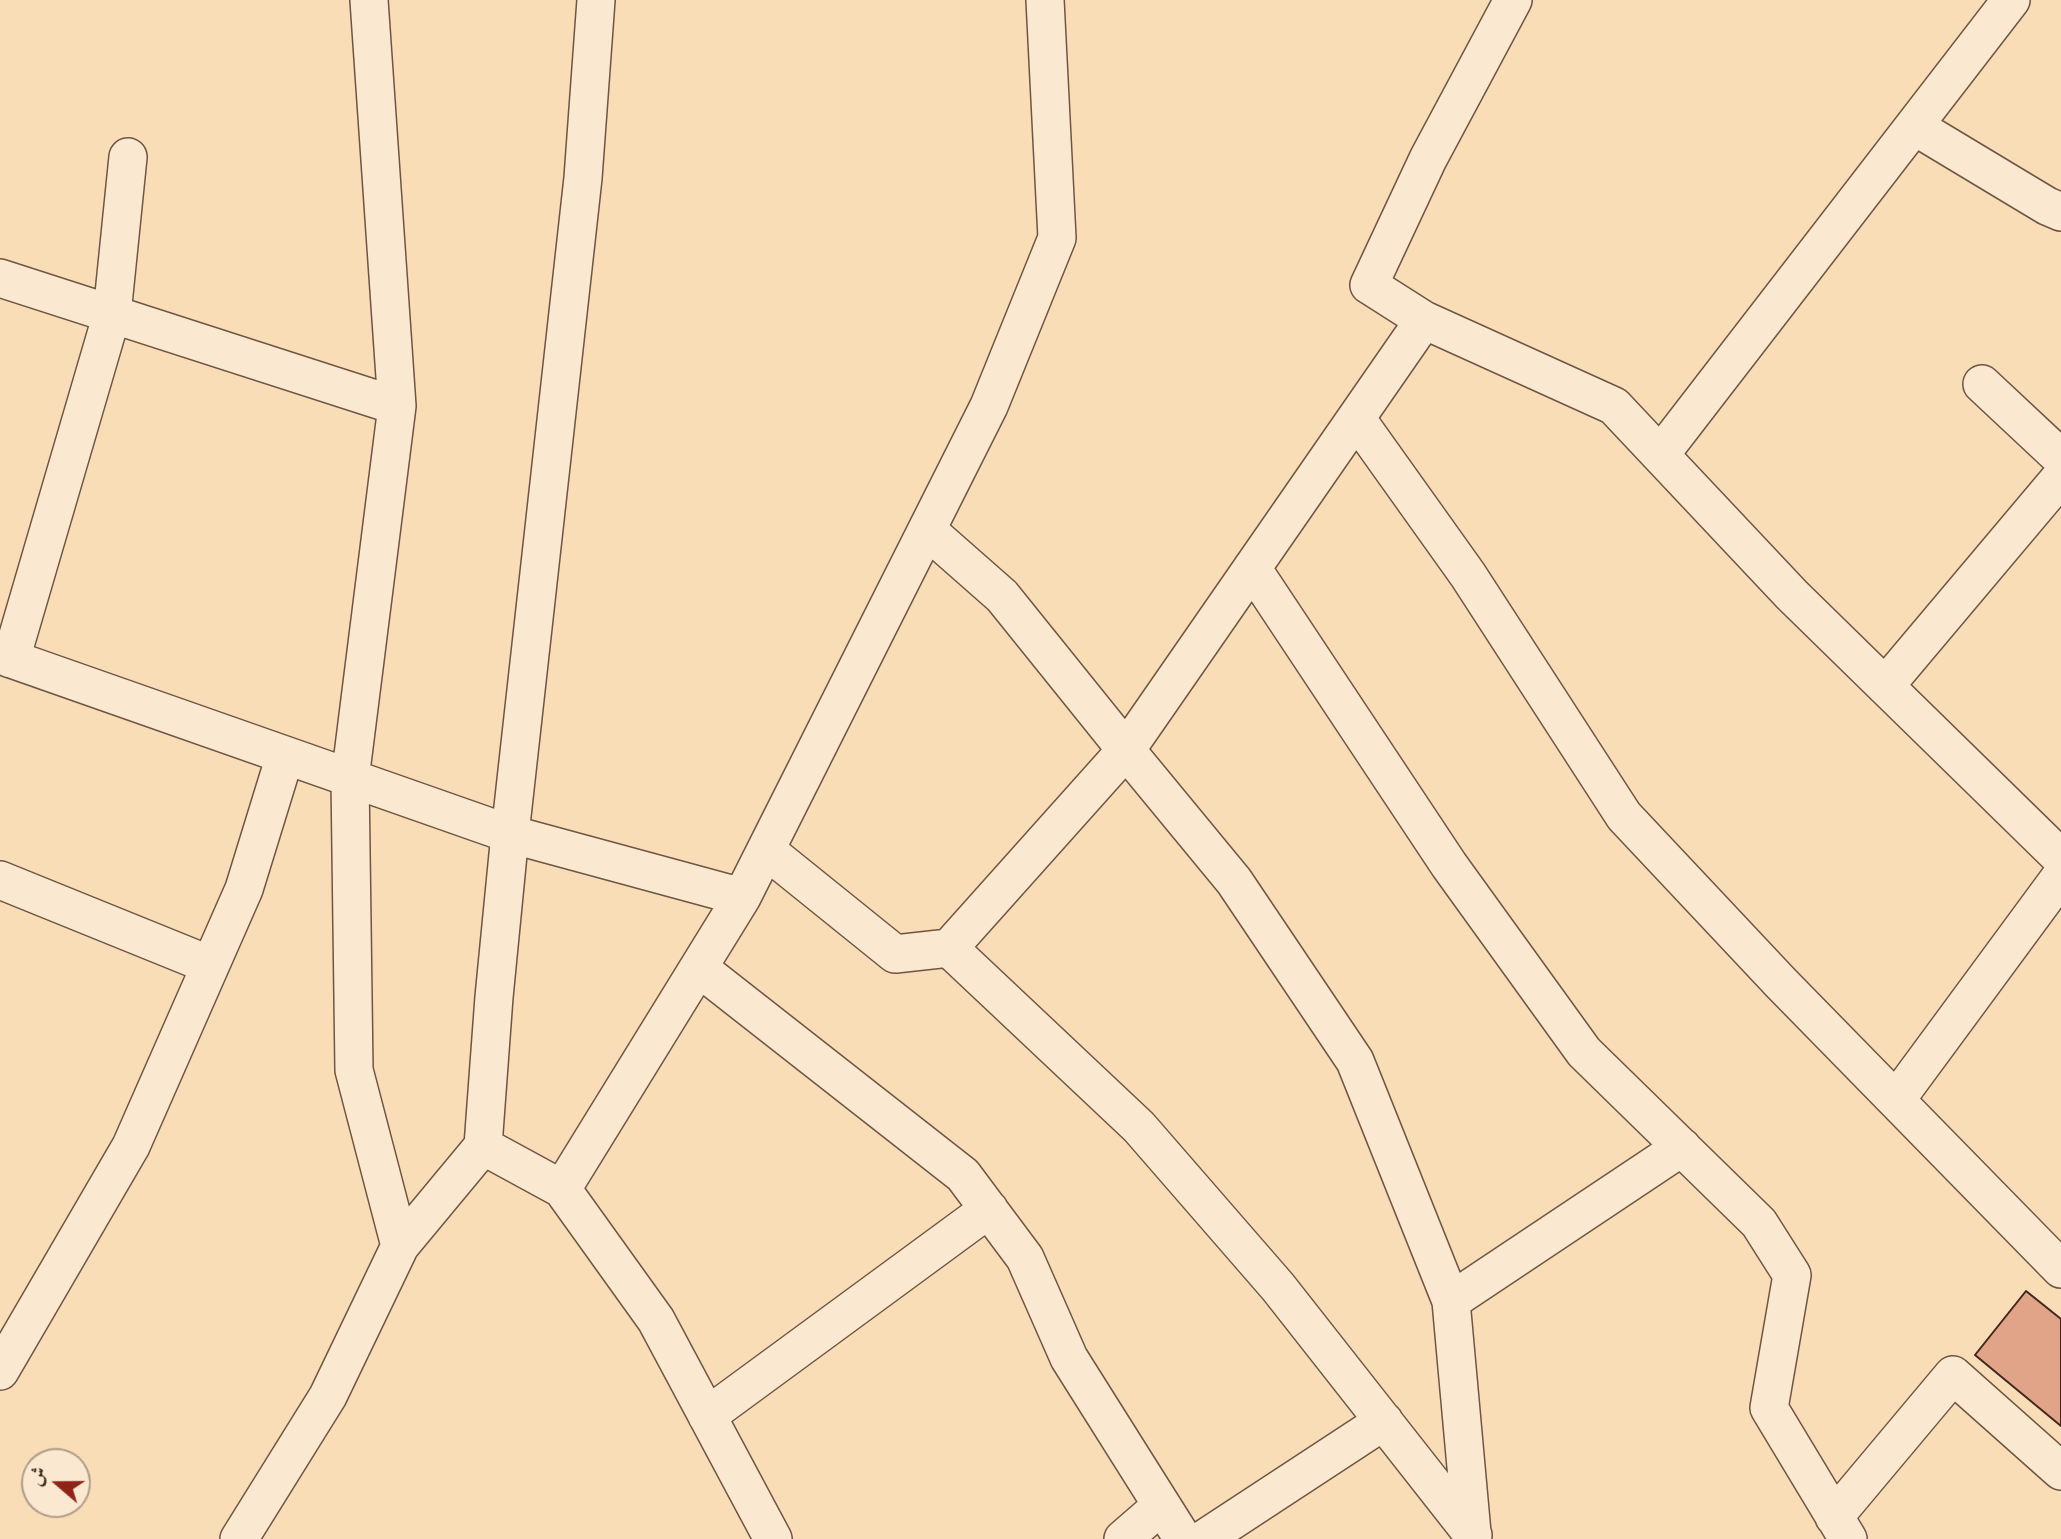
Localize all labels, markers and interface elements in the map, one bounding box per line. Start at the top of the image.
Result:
north arrow [21,1448,91,1518]
text: ش [24,1464,52,1489]

